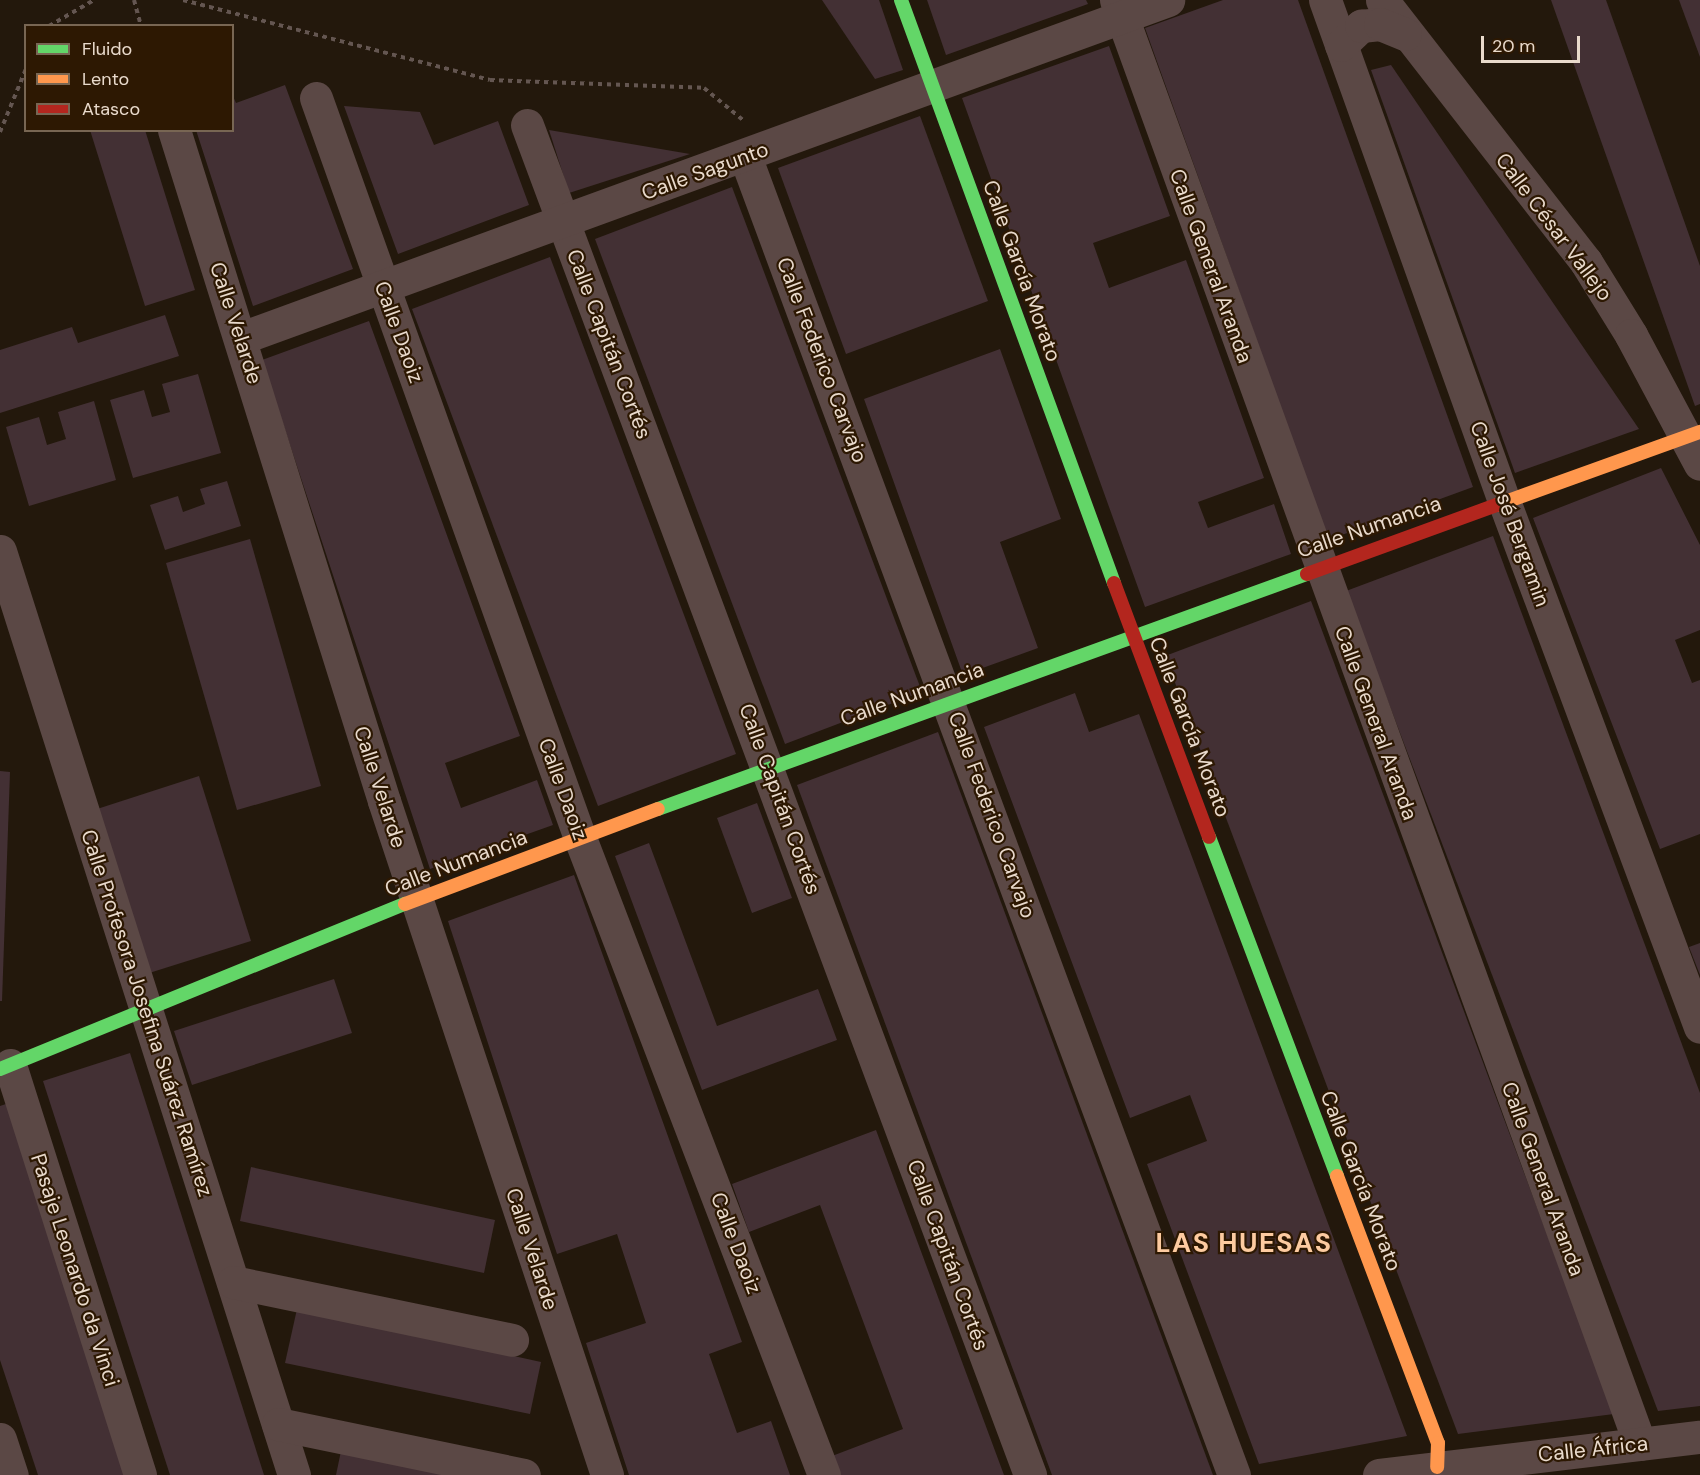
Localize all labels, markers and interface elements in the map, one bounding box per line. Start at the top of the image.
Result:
legend [24,24,234,132]
scale bar [1484,24,1583,62]
text: 20 m [1492,34,1535,58]
text: Fluido [82,37,132,61]
text: Lento [82,67,129,91]
text: Atasco [82,97,140,121]
street label: Calle Sagunto [638,136,772,206]
street label: Calle César Vallejo [1490,148,1618,306]
street label: Calle General Aranda [1164,166,1258,366]
street label: Calle García Morato [977,177,1067,365]
street label: Calle Capitán Cortés [561,246,657,442]
street label: Calle Federico Carvajo [771,254,873,466]
street label: Calle Velarde [204,259,268,387]
street label: Calle Daoiz [369,278,429,386]
street label: Calle José Bergamin [1465,418,1555,610]
street label: Calle Numancia [1294,491,1444,563]
street label: Calle General Aranda [1329,623,1423,823]
street label: Calle García Morato [1144,633,1236,821]
street label: Calle Numancia [837,656,987,732]
street label: Calle Capitán Cortés [734,700,826,898]
street label: Calle Federico Carvajo [943,708,1041,922]
street label: Calle Velarde [348,723,412,851]
street label: Calle Daoiz [533,735,593,843]
street label: Calle Numancia [381,824,531,902]
street label: Calle Profesora Josefina Suárez Ramírez [76,826,218,1200]
street label: Calle General Aranda [1496,1079,1590,1279]
street label: Calle García Morato [1315,1087,1407,1275]
street label: Pasaje Leonardo da Vinci [25,1150,125,1390]
street label: Calle Capitán Cortés [902,1156,994,1354]
street label: Calle Velarde [500,1185,564,1313]
street label: Calle Daoiz [705,1189,767,1297]
district label: LAS HUESAS [1155,1227,1333,1259]
street label: Calle África [1537,1431,1649,1467]

